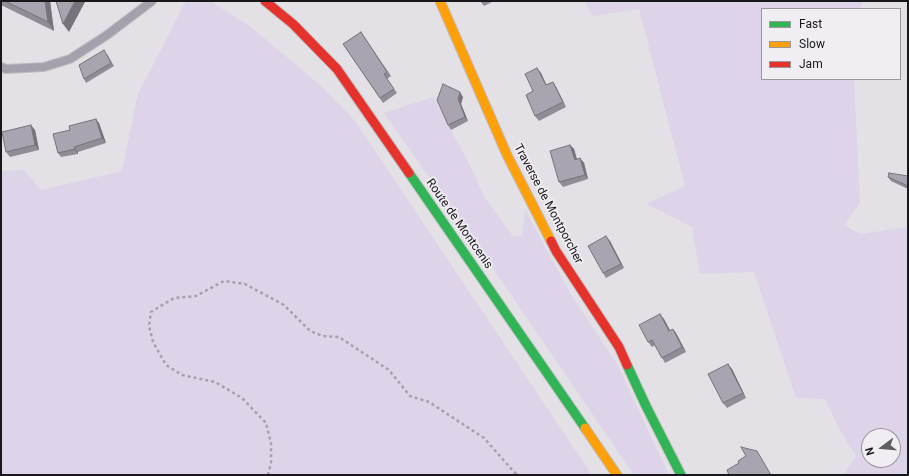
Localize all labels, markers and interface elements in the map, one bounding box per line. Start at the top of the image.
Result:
legend [761,8,901,80]
text: Fast [799,17,822,31]
text: Slow [799,37,825,51]
text: Jam [799,57,823,71]
street label: Traverse de Montporcher [510,142,586,266]
street label: Route de Montcenis [423,176,495,272]
north arrow [861,428,901,468]
text: N [863,446,877,457]

